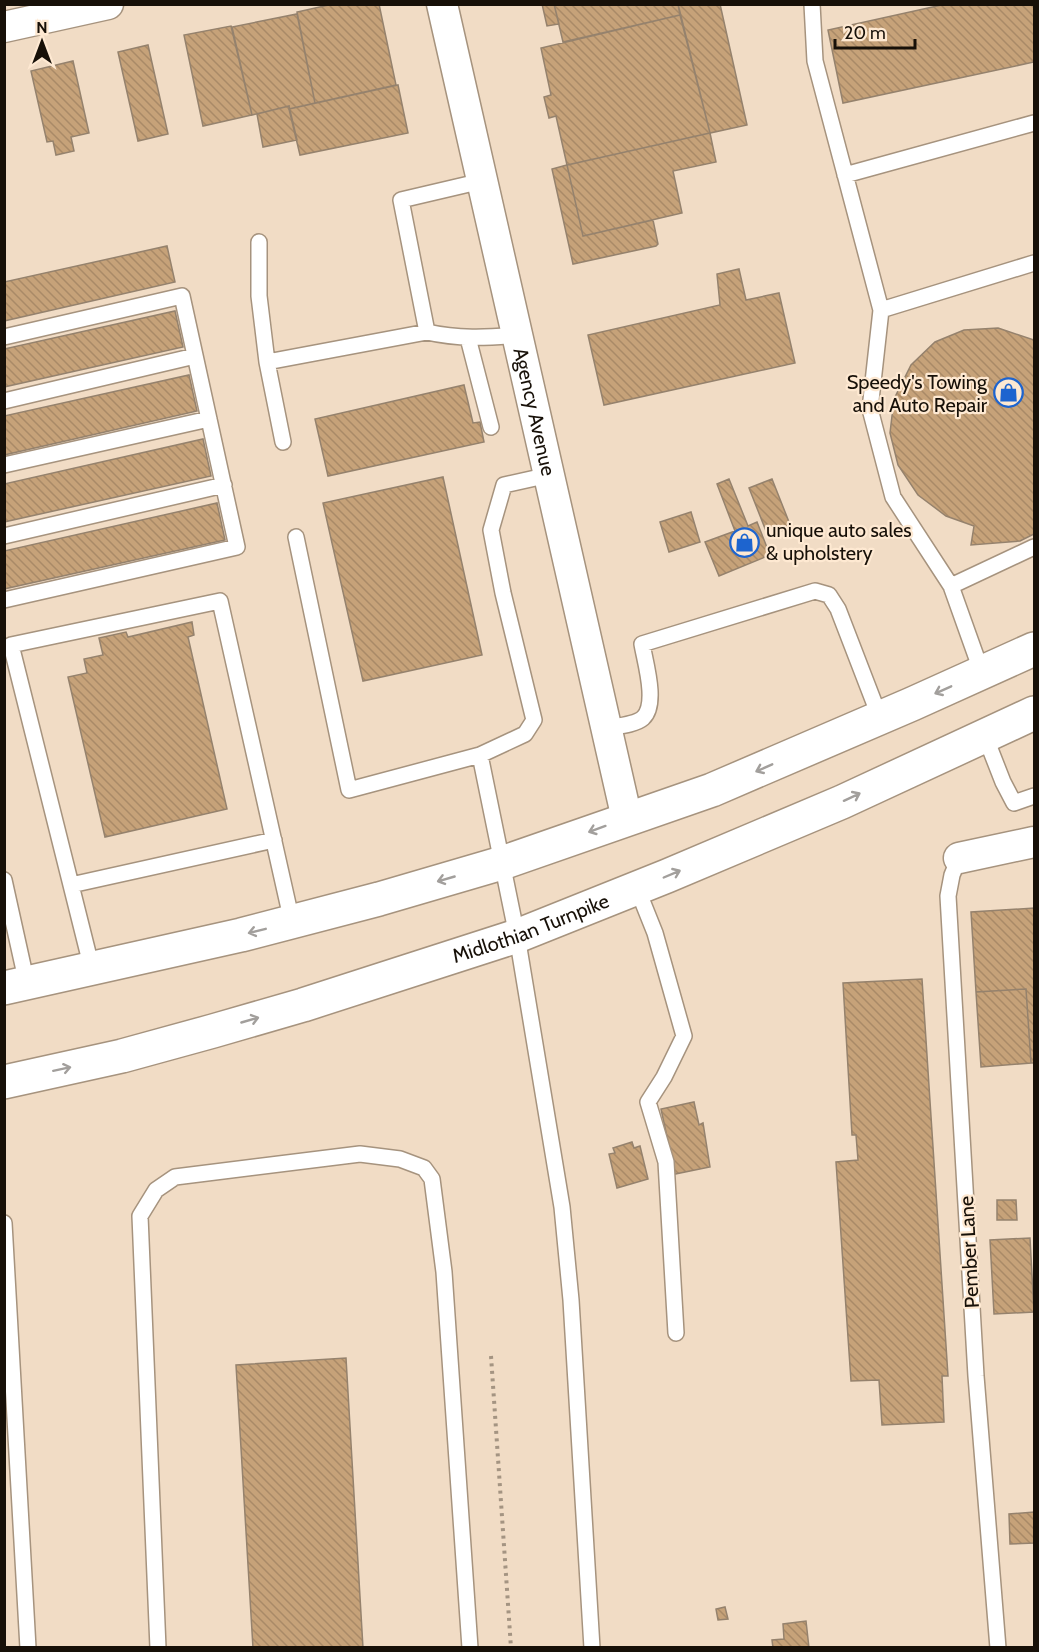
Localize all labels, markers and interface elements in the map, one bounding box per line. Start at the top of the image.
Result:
north arrow [12,12,72,72]
scale bar [835,12,914,50]
text: N [36,18,48,37]
text: 20 m [844,22,886,44]
street label: Agency Avenue [508,345,561,478]
place label: Speedy's Towing and Auto Repair [847,370,988,417]
shop icon: Speedy's Towing and Auto Repair [992,377,1024,409]
place label: unique auto sales & upholstery [766,518,912,565]
shop icon: unique auto sales & upholstery [729,526,761,558]
one-way arrow [934,686,952,697]
one-way arrow [755,763,774,774]
one-way arrow [842,791,860,803]
one-way arrow [588,825,607,836]
one-way arrow [663,868,681,879]
one-way arrow [437,874,456,886]
street label: Midlothian Turnpike [449,889,612,968]
one-way arrow [248,925,267,937]
one-way arrow [240,1014,259,1025]
one-way arrow [51,1063,71,1074]
street label: Pember Lane [954,1195,984,1309]

